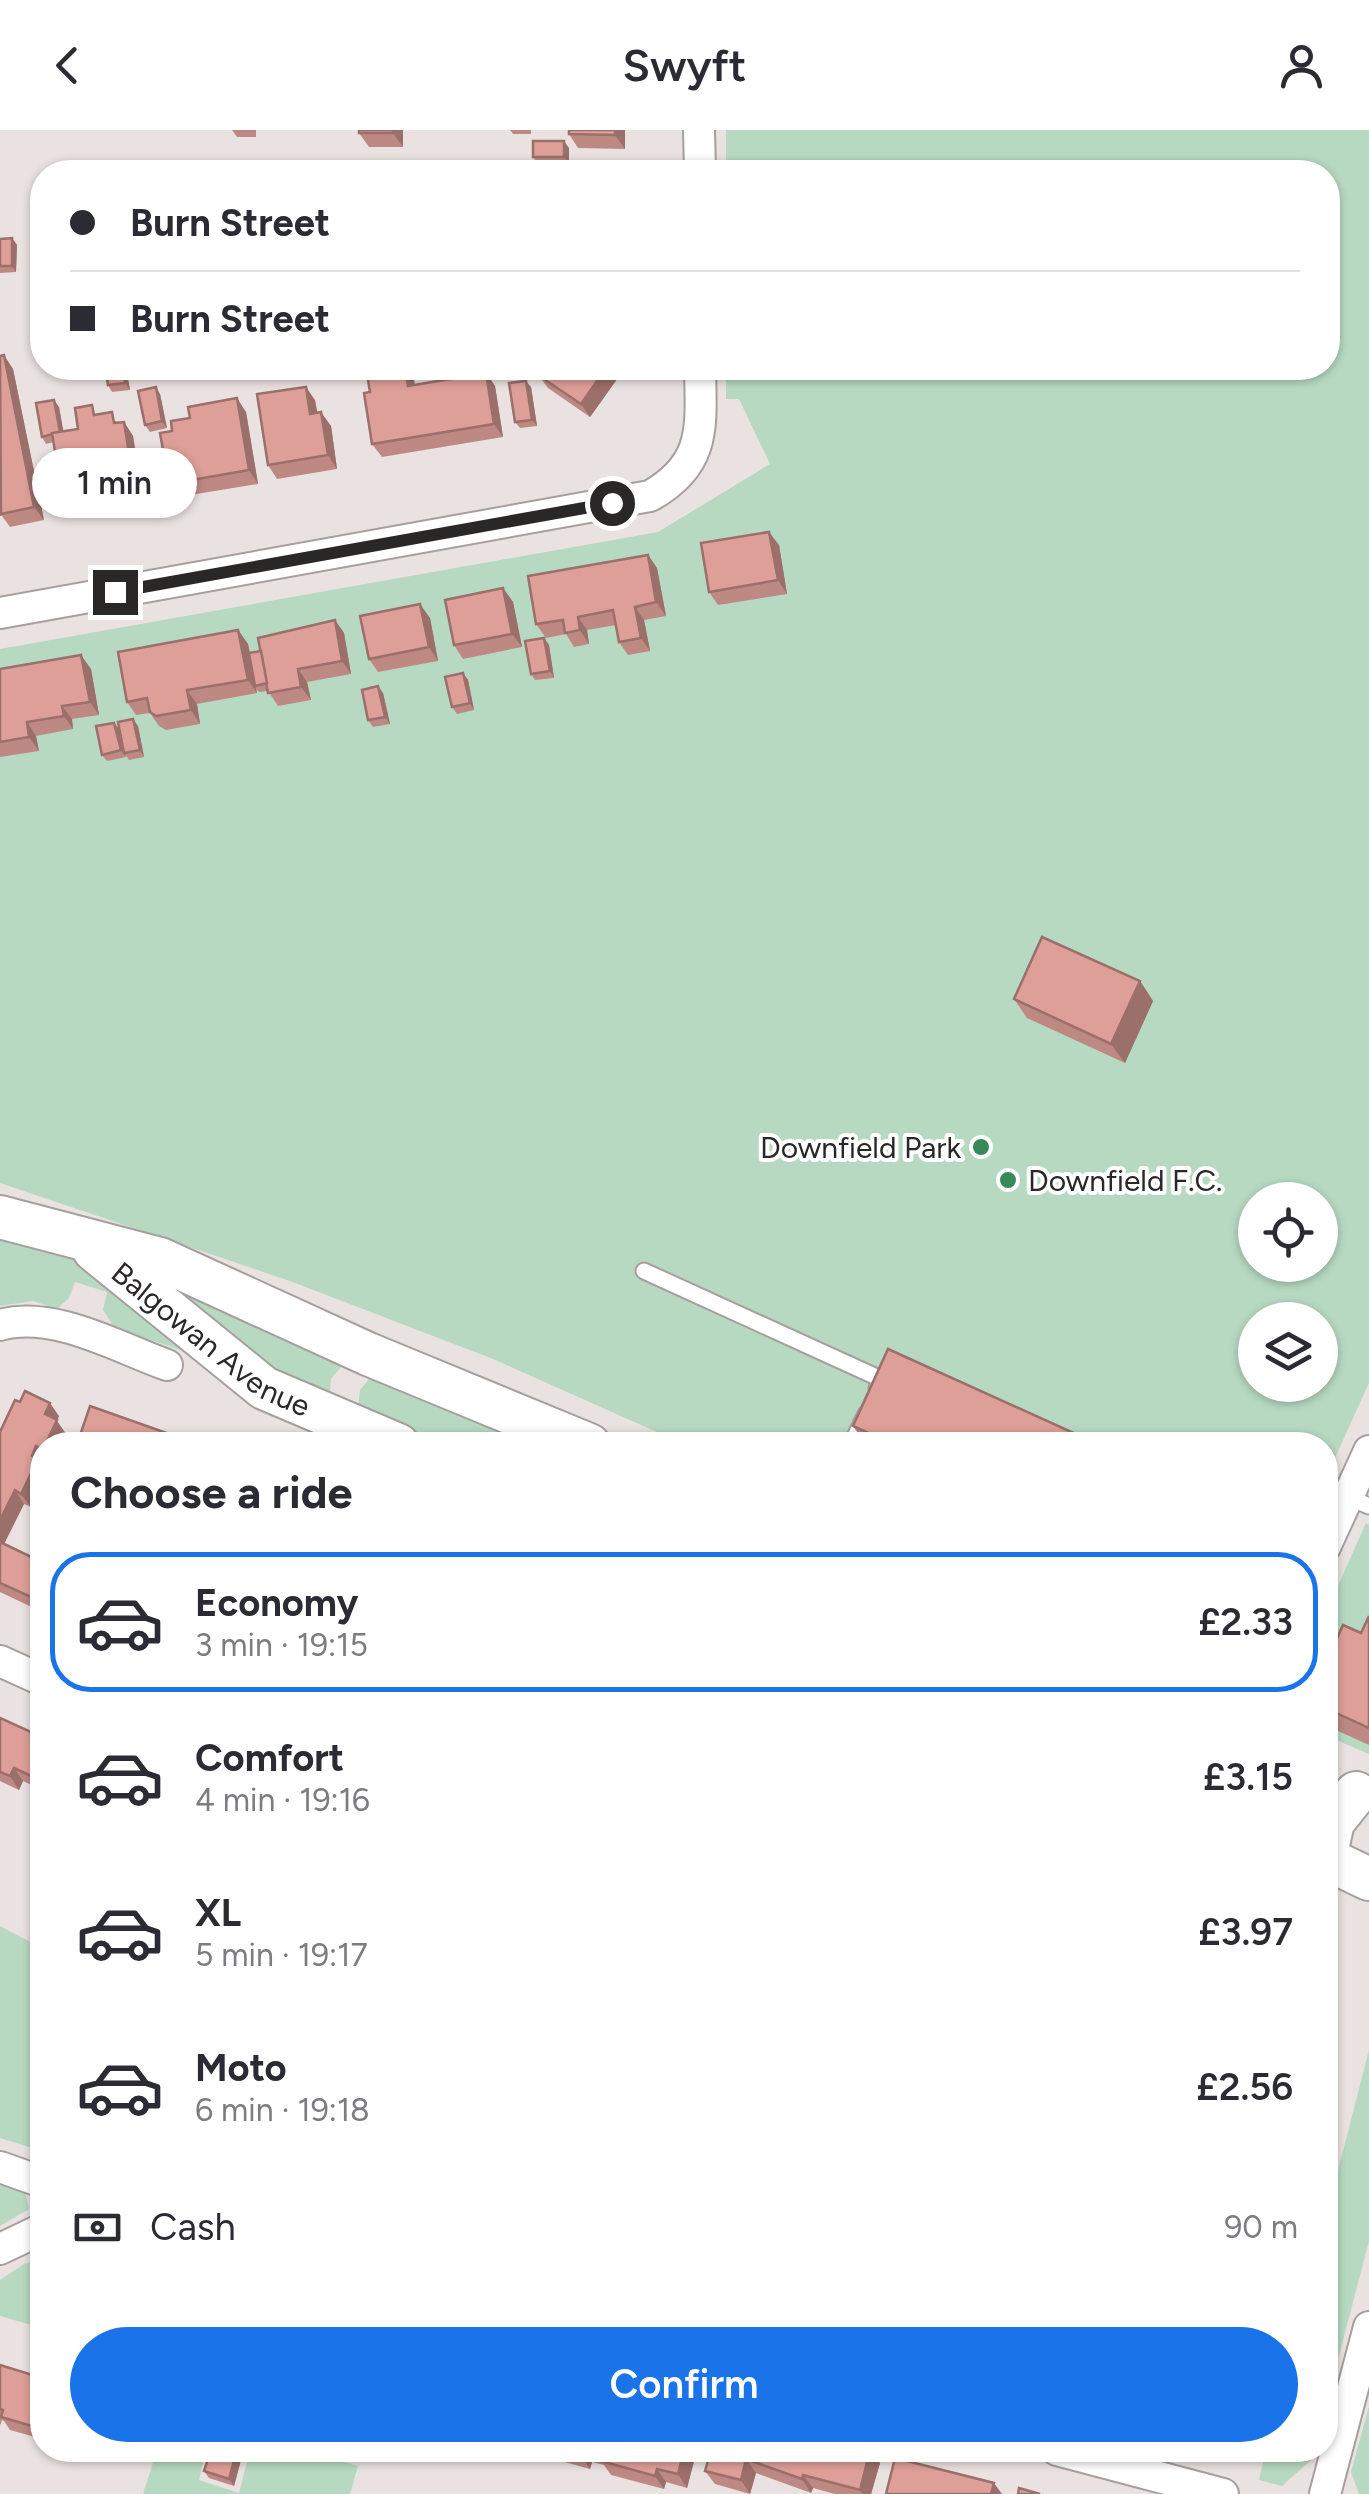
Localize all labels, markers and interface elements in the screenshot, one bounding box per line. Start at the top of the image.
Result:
icon: back [40,38,95,93]
text: Swyft [622,38,747,92]
icon: person [1274,38,1329,93]
text: Burn Street [130,200,330,246]
text: Burn Street [130,296,330,342]
callout: 1 min [32,447,198,517]
text: 1 min [77,464,152,502]
route start [590,481,635,526]
route end [93,570,138,615]
place label: Downfield Park [760,1129,961,1166]
marker: Downfield Park [970,1136,992,1158]
place label: Downfield F.C. [1028,1162,1222,1199]
marker: Downfield F.C. [997,1169,1019,1191]
map controls [1238,1182,1338,1402]
button: locate [1238,1182,1338,1282]
street label: Balgowan Avenue [104,1254,316,1424]
button: layers [1238,1302,1338,1402]
text: Choose a ride [70,1465,352,1519]
icon: car [75,1577,165,1667]
text: Economy [195,1580,358,1626]
text: £2.33 [1198,1599,1293,1645]
text: 3 min · 19:15 [195,1626,368,1664]
icon: car [75,1732,165,1822]
text: Comfort [195,1735,344,1781]
text: £3.15 [1203,1754,1293,1800]
text: 4 min · 19:16 [195,1781,370,1819]
icon: car [75,1887,165,1977]
text: XL [195,1890,241,1936]
text: £3.97 [1198,1909,1293,1955]
text: 5 min · 19:17 [195,1936,368,1974]
icon: car [75,2042,165,2132]
text: Moto [195,2045,287,2091]
text: £2.56 [1196,2064,1293,2110]
text: 6 min · 19:18 [195,2091,370,2129]
icon: cash [70,2200,125,2255]
text: Cash [150,2204,236,2250]
text: 90 m [1224,2208,1298,2246]
button: Confirm [70,2327,1298,2442]

